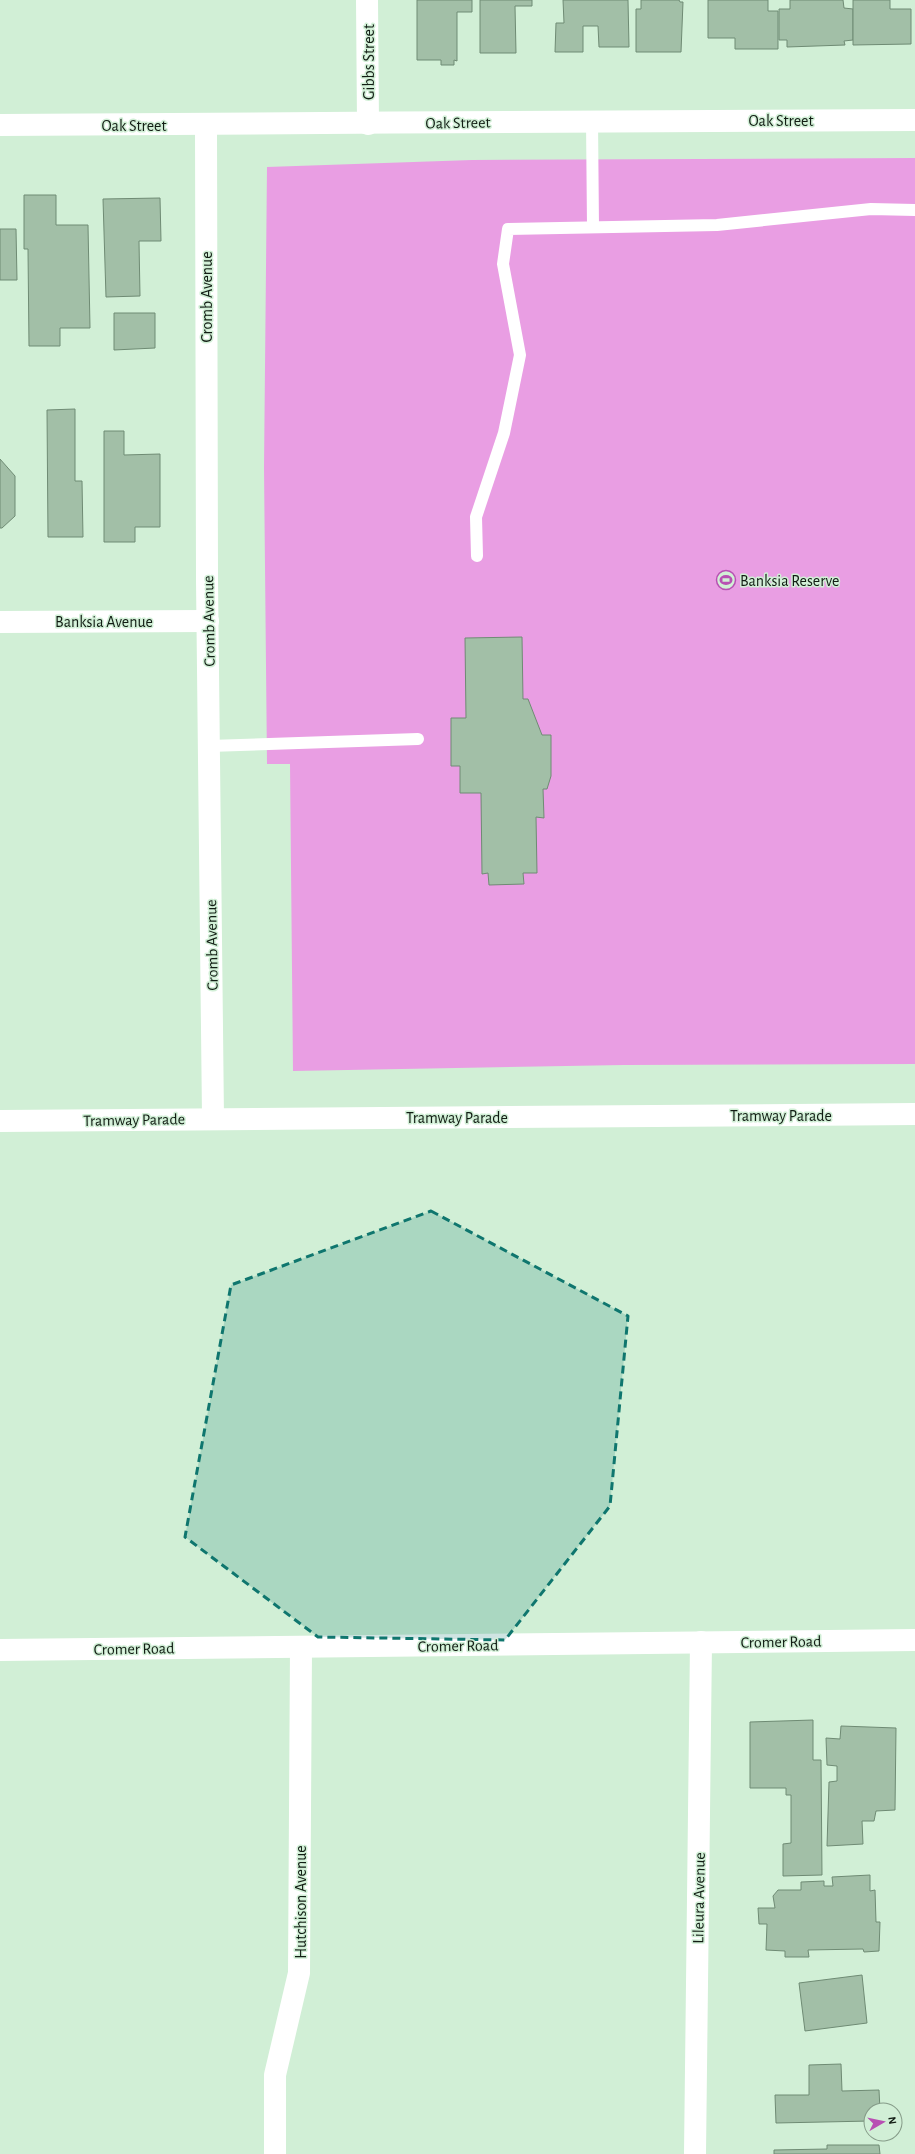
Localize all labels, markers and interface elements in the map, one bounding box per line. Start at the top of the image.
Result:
street label: Gibbs Street [361,24,377,100]
street label: Oak Street [748,113,814,129]
street label: Oak Street [425,114,491,132]
street label: Oak Street [101,118,167,134]
street label: Cromb Avenue [199,251,215,343]
sports icon: Banksia Reserve [715,569,737,591]
place label: Banksia Reserve [740,573,839,589]
street label: Cromb Avenue [200,575,218,667]
street label: Banksia Avenue [55,614,153,630]
street label: Cromb Avenue [203,899,221,991]
street label: Tramway Parade [730,1108,832,1125]
street label: Tramway Parade [406,1110,508,1127]
street label: Tramway Parade [83,1111,185,1130]
street label: Cromer Road [741,1633,821,1651]
street label: Cromer Road [418,1637,498,1655]
street label: Cromer Road [94,1640,174,1658]
street label: Hutchison Avenue [293,1845,309,1959]
street label: Lileura Avenue [690,1852,708,1944]
north arrow [863,2102,903,2142]
text: N [886,2116,898,2125]

